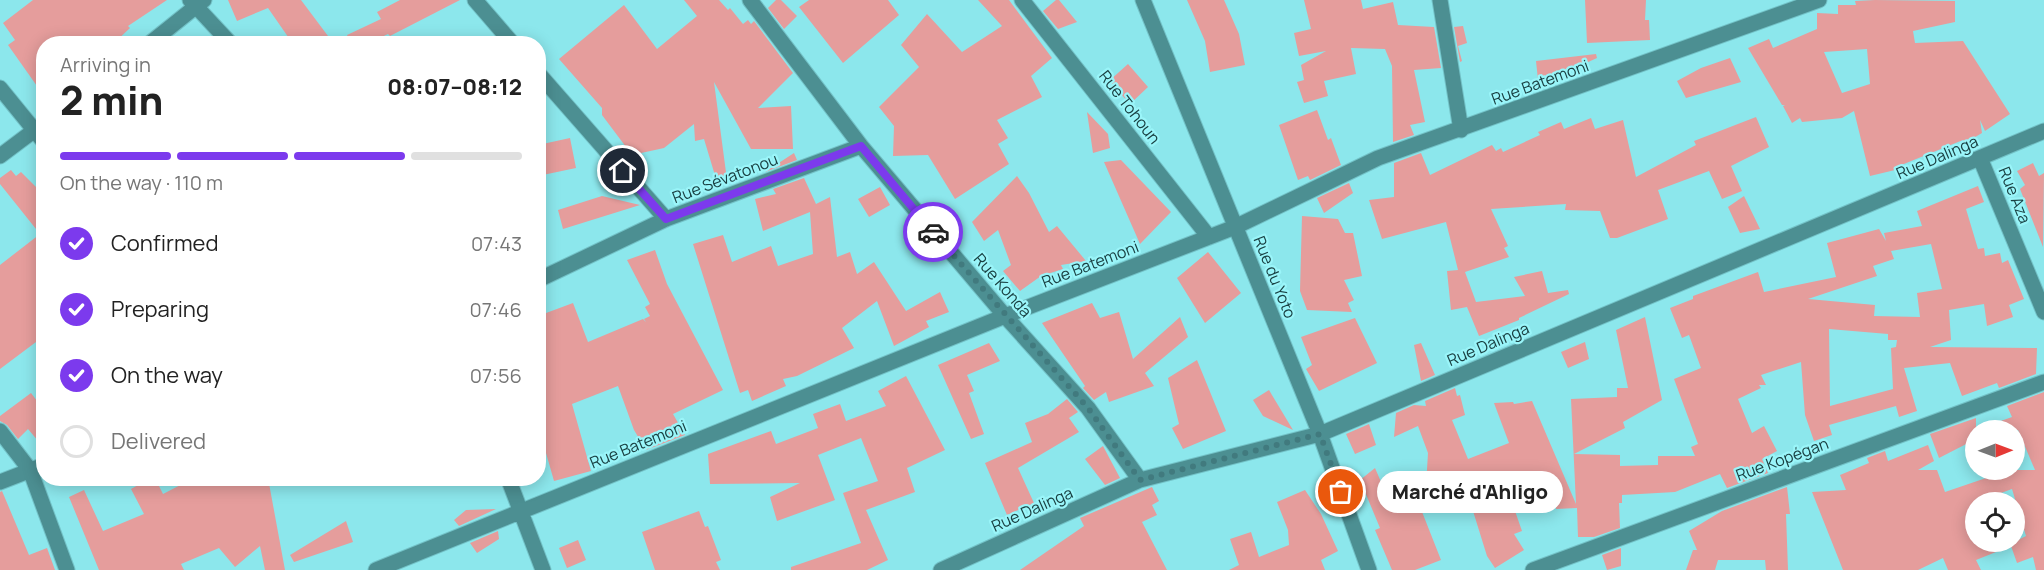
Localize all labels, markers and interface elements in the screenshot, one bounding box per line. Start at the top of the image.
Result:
text: Arriving in [60,51,151,78]
street label: Rue Batemoni [1488,54,1592,110]
street label: Rue Tohoun [1094,66,1166,148]
text: 08:07–08:12 [387,72,522,102]
text: 2 min [60,73,163,127]
street label: Rue Dalinga [1893,130,1981,184]
pin [597,145,648,196]
street label: Rue Sévatonou [669,148,781,208]
icon: home [606,154,639,187]
street label: Rue Aza [1994,163,2036,227]
text: On the way · 110 m [60,169,223,196]
courier [903,202,963,262]
icon: car [917,216,950,249]
icon: check [60,227,93,260]
text: Confirmed [111,228,219,258]
text: 07:43 [471,230,522,257]
street label: Rue du Yoto [1249,233,1301,321]
street label: Rue Batemoni [1038,235,1142,293]
street label: Rue Konda [969,248,1037,322]
icon: check [60,293,93,326]
text: Preparing [111,294,209,324]
text: 07:46 [470,296,522,323]
street label: Rue Dalinga [1444,317,1532,371]
icon: check [60,359,93,392]
text: On the way [111,360,223,390]
text: 07:56 [470,362,522,389]
street label: Rue Batemoni [586,415,690,473]
north arrow [1965,420,2025,480]
map controls [1965,420,2025,552]
text: Delivered [111,426,206,456]
street label: Rue Kopégan [1733,432,1831,486]
pin [1315,466,1366,517]
callout: Marché d'Ahligo [1377,471,1563,513]
icon: bag [1324,475,1357,508]
text: Marché d'Ahligo [1392,478,1548,505]
street label: Rue Dalinga [988,481,1076,537]
button: locate [1965,492,2025,552]

